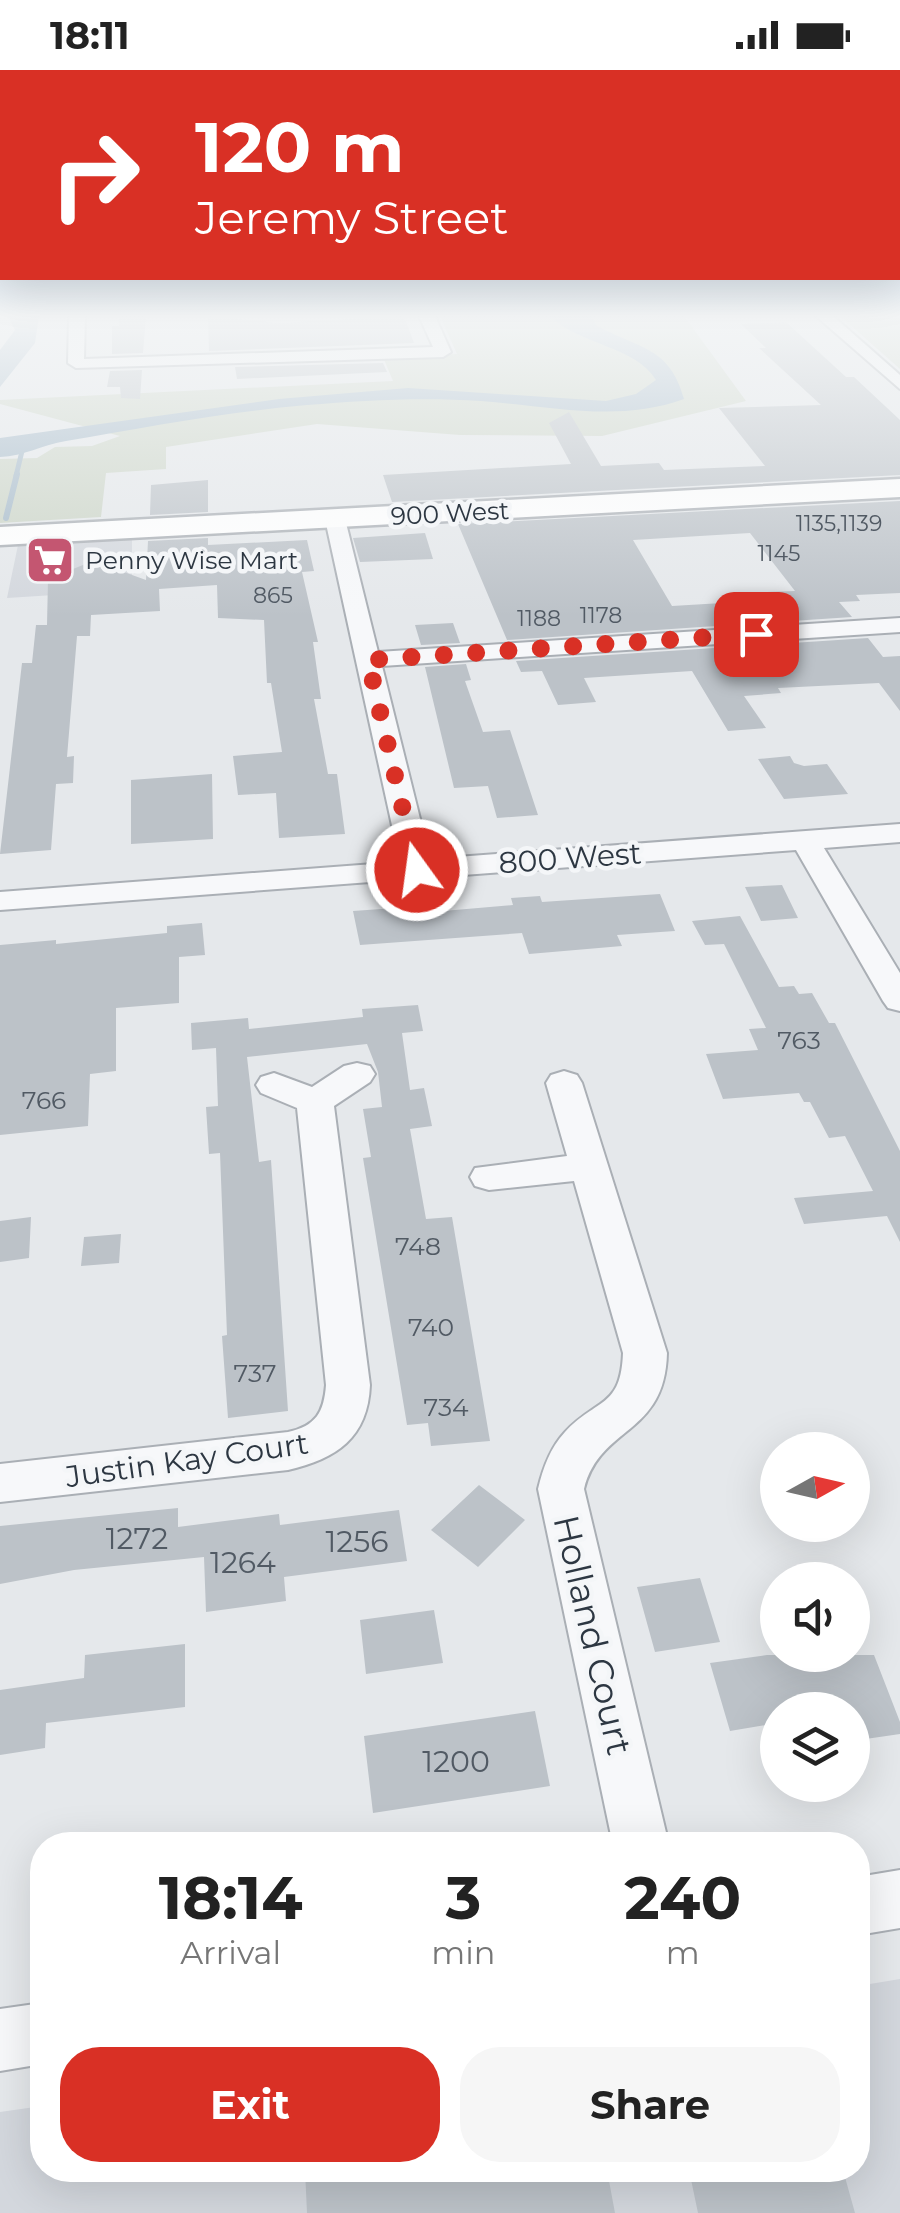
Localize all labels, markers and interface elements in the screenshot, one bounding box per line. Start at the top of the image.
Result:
text: 18:11 [50,12,130,59]
text: 120 m [195,104,405,190]
icon: right [30,110,160,240]
text: Jeremy Street [195,190,508,245]
street label: 900 West [390,495,510,531]
house number: 1135,1139 [796,510,882,537]
supermarket icon: Penny Wise Mart [24,534,76,586]
house number: 1145 [758,540,800,567]
place label: Penny Wise Mart [85,545,298,575]
house number: 865 [253,582,293,609]
pin [714,592,799,677]
house number: 1178 [580,602,622,629]
house number: 1188 [517,605,561,632]
icon: arrive [729,607,784,662]
position arrow [365,818,469,922]
street label: 800 West [497,835,643,881]
house number: 763 [777,1025,821,1055]
house number: 766 [22,1085,66,1115]
house number: 748 [395,1231,441,1261]
house number: 740 [408,1312,454,1342]
house number: 737 [233,1358,277,1388]
house number: 734 [423,1392,469,1422]
street label: Justin Kay Court [62,1425,311,1495]
north arrow [760,1432,870,1542]
map controls [760,1432,870,1802]
street label: Holland Court [545,1511,641,1759]
house number: 1272 [106,1520,168,1557]
house number: 1256 [325,1523,389,1560]
house number: 1264 [210,1544,276,1581]
button: sound [760,1562,870,1672]
button: layers [760,1692,870,1802]
house number: 1200 [422,1743,490,1780]
text: 18:14 [159,1861,303,1934]
text: 3 [446,1861,481,1934]
text: 240 [624,1861,741,1934]
text: Arrival [180,1933,281,1972]
text: min [431,1933,496,1972]
text: m [666,1933,700,1972]
button: Exit [60,2047,440,2162]
button: Share [460,2047,840,2162]

